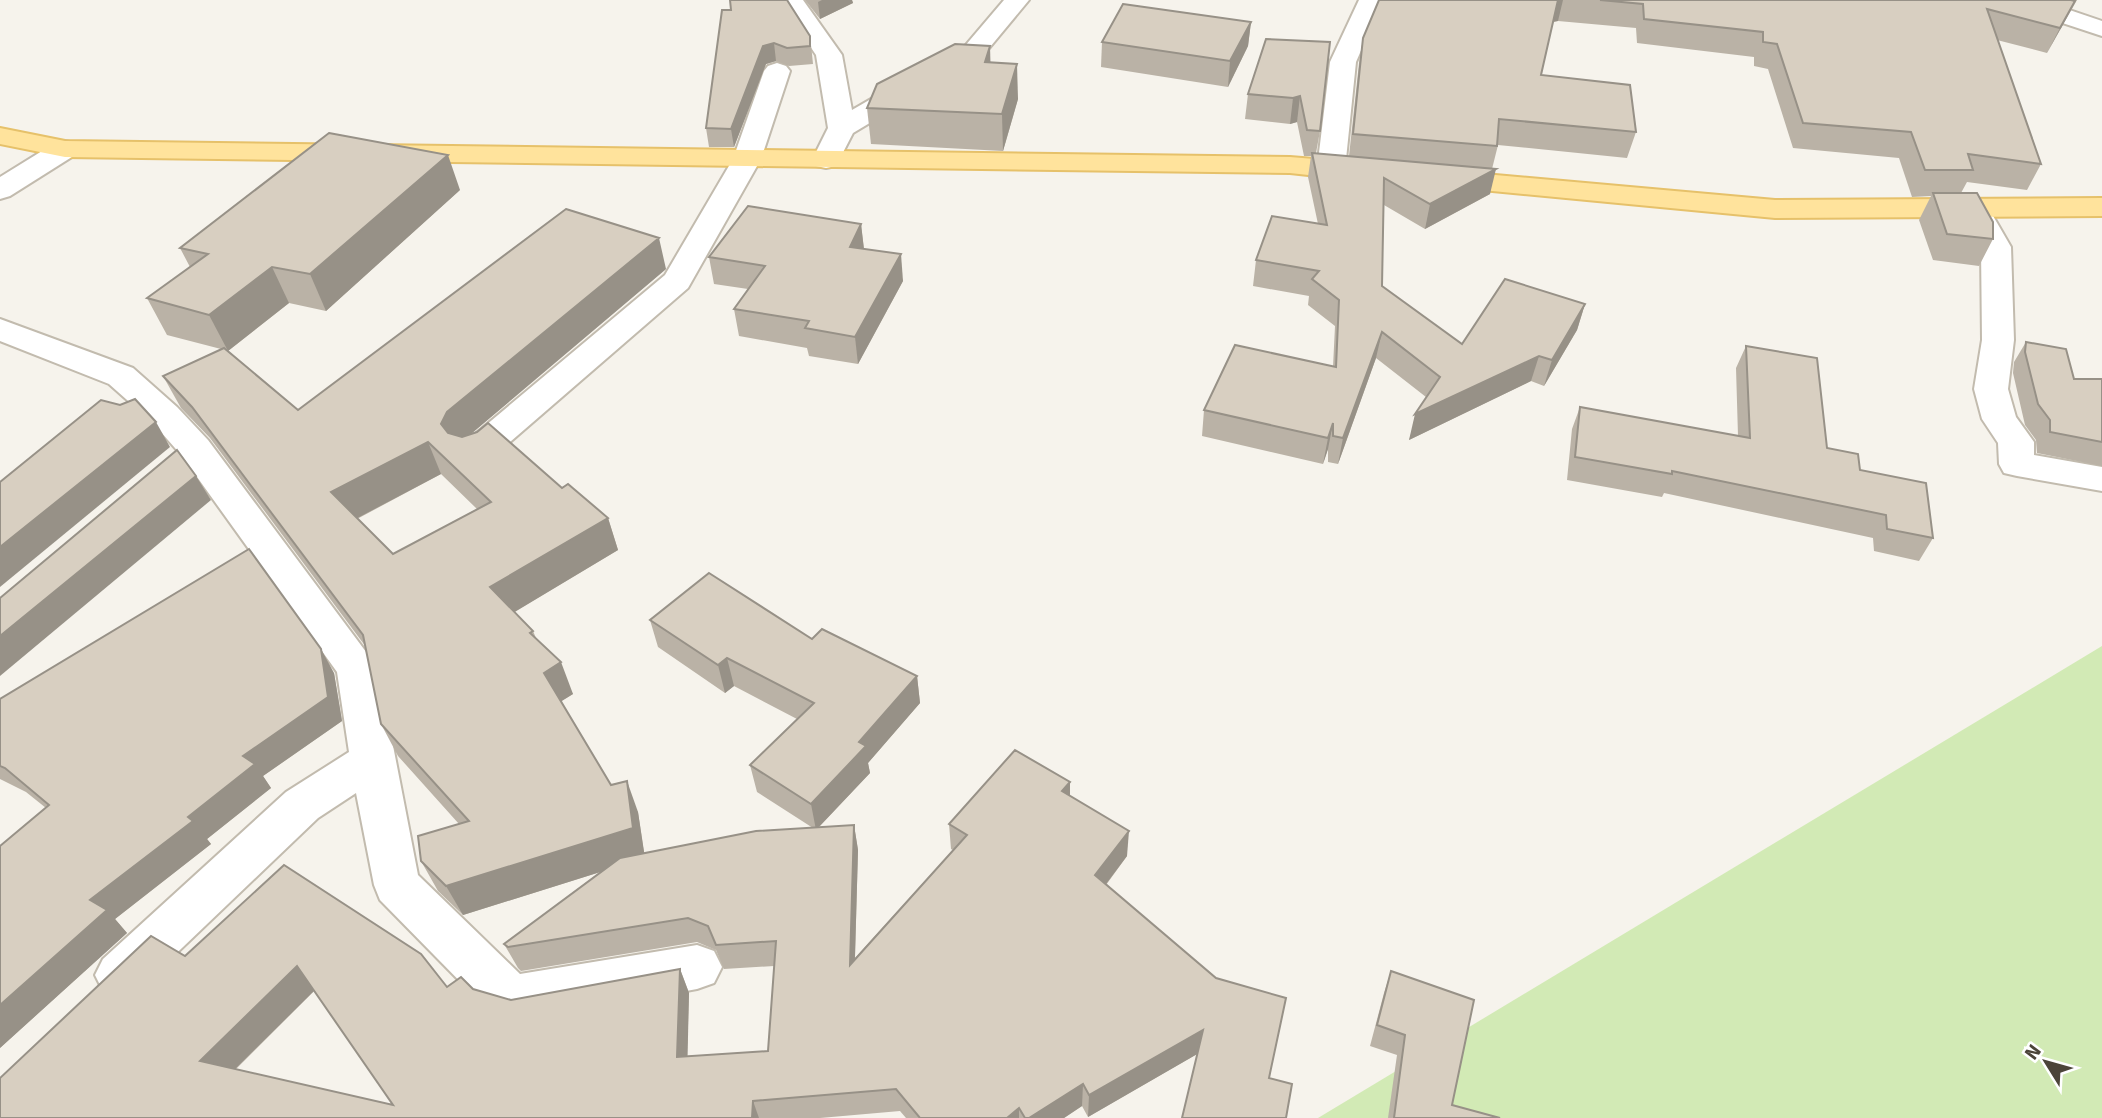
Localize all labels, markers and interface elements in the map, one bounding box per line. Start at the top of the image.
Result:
north arrow [2011,1027,2081,1097]
text: N [2020,1040,2047,1065]

